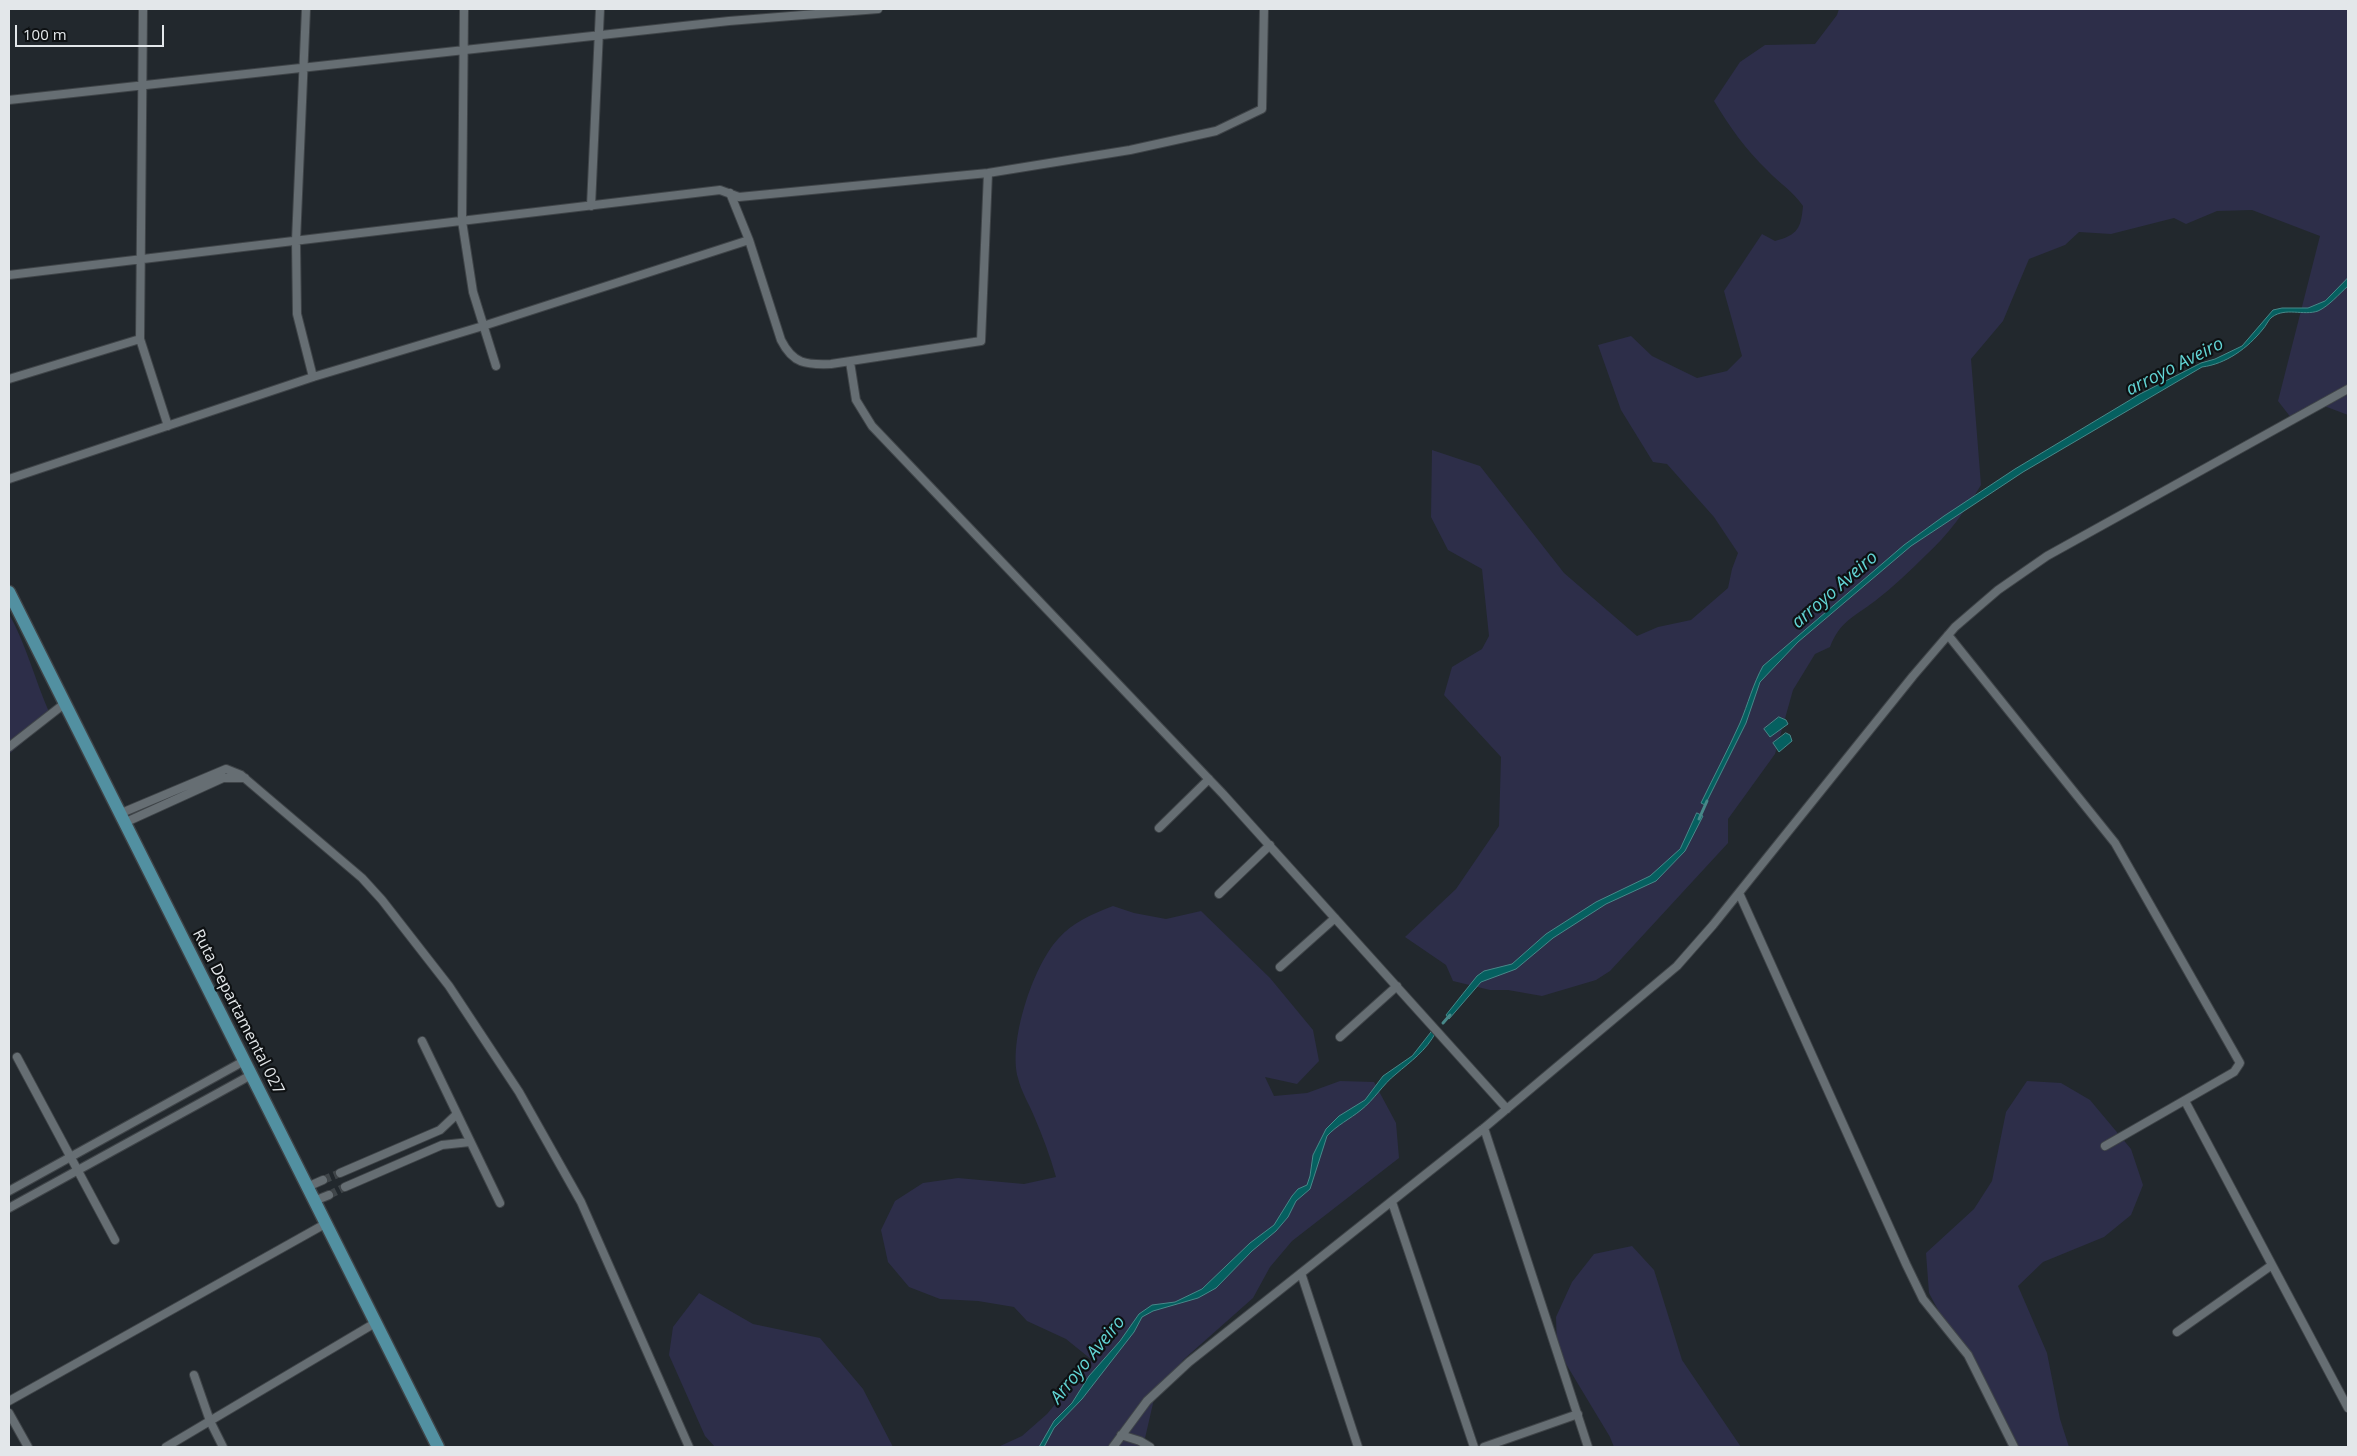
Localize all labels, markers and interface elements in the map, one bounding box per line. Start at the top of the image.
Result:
scale bar [18,15,166,47]
text: 100 m [23,24,67,44]
water label: arroyo Aveiro [2123,333,2227,401]
water label: arroyo Aveiro [1788,547,1882,633]
street label: Ruta Departamental 027 [188,926,288,1098]
water label: Arroyo Aveiro [1046,1312,1130,1408]

